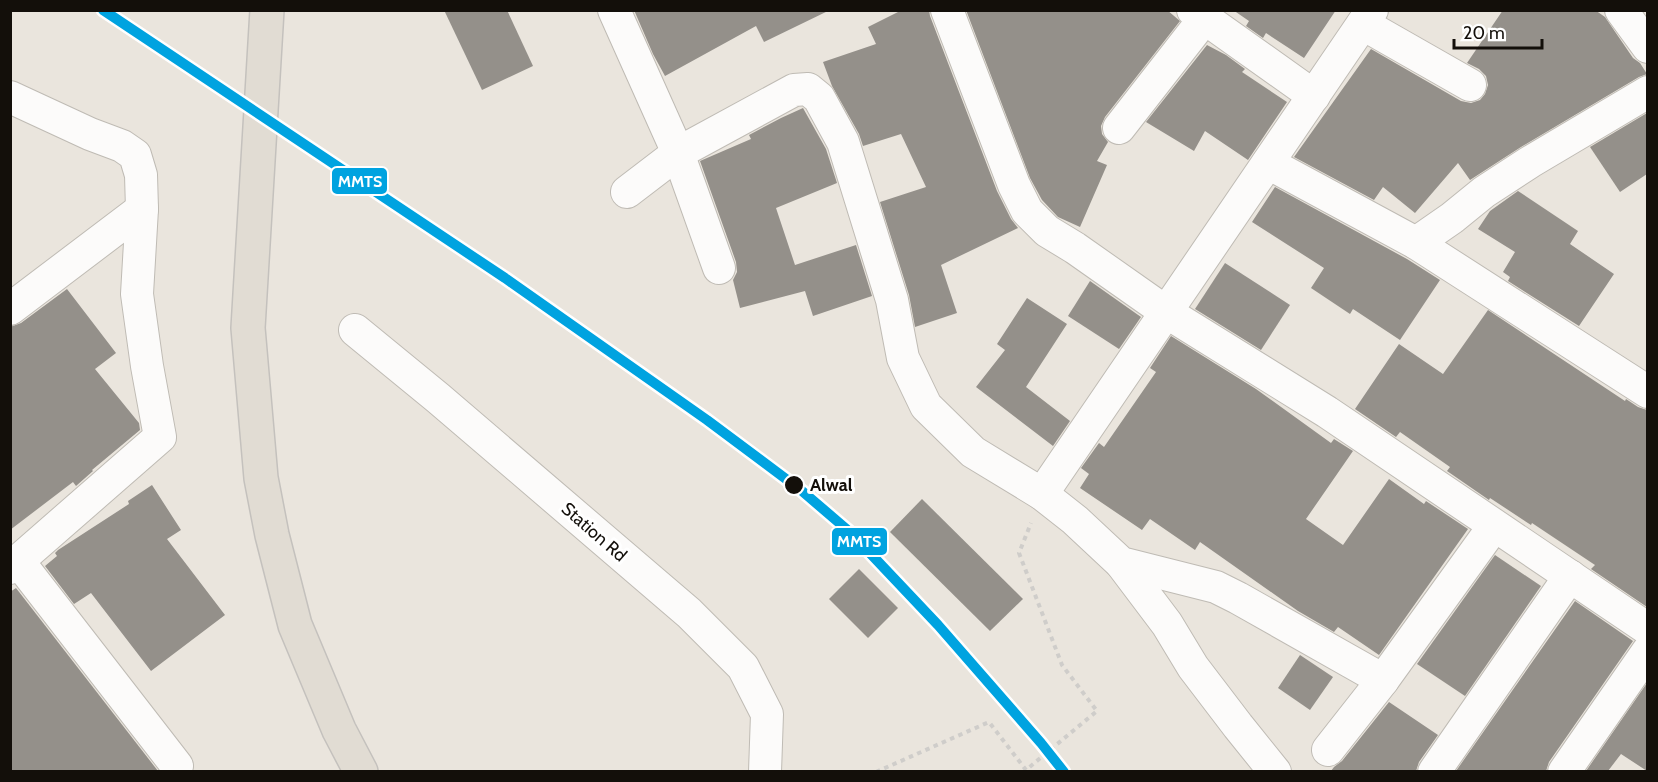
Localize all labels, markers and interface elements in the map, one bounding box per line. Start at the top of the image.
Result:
scale bar [1454,12,1542,50]
text: 20 m [1463,22,1505,44]
line badge: MMTS [331,167,388,195]
text: MMTS [338,172,382,191]
marker: Alwal [783,474,805,496]
place label: Alwal [810,474,853,496]
street label: Station Rd [557,498,631,566]
line badge: MMTS [831,527,888,556]
text: MMTS [837,532,881,551]

